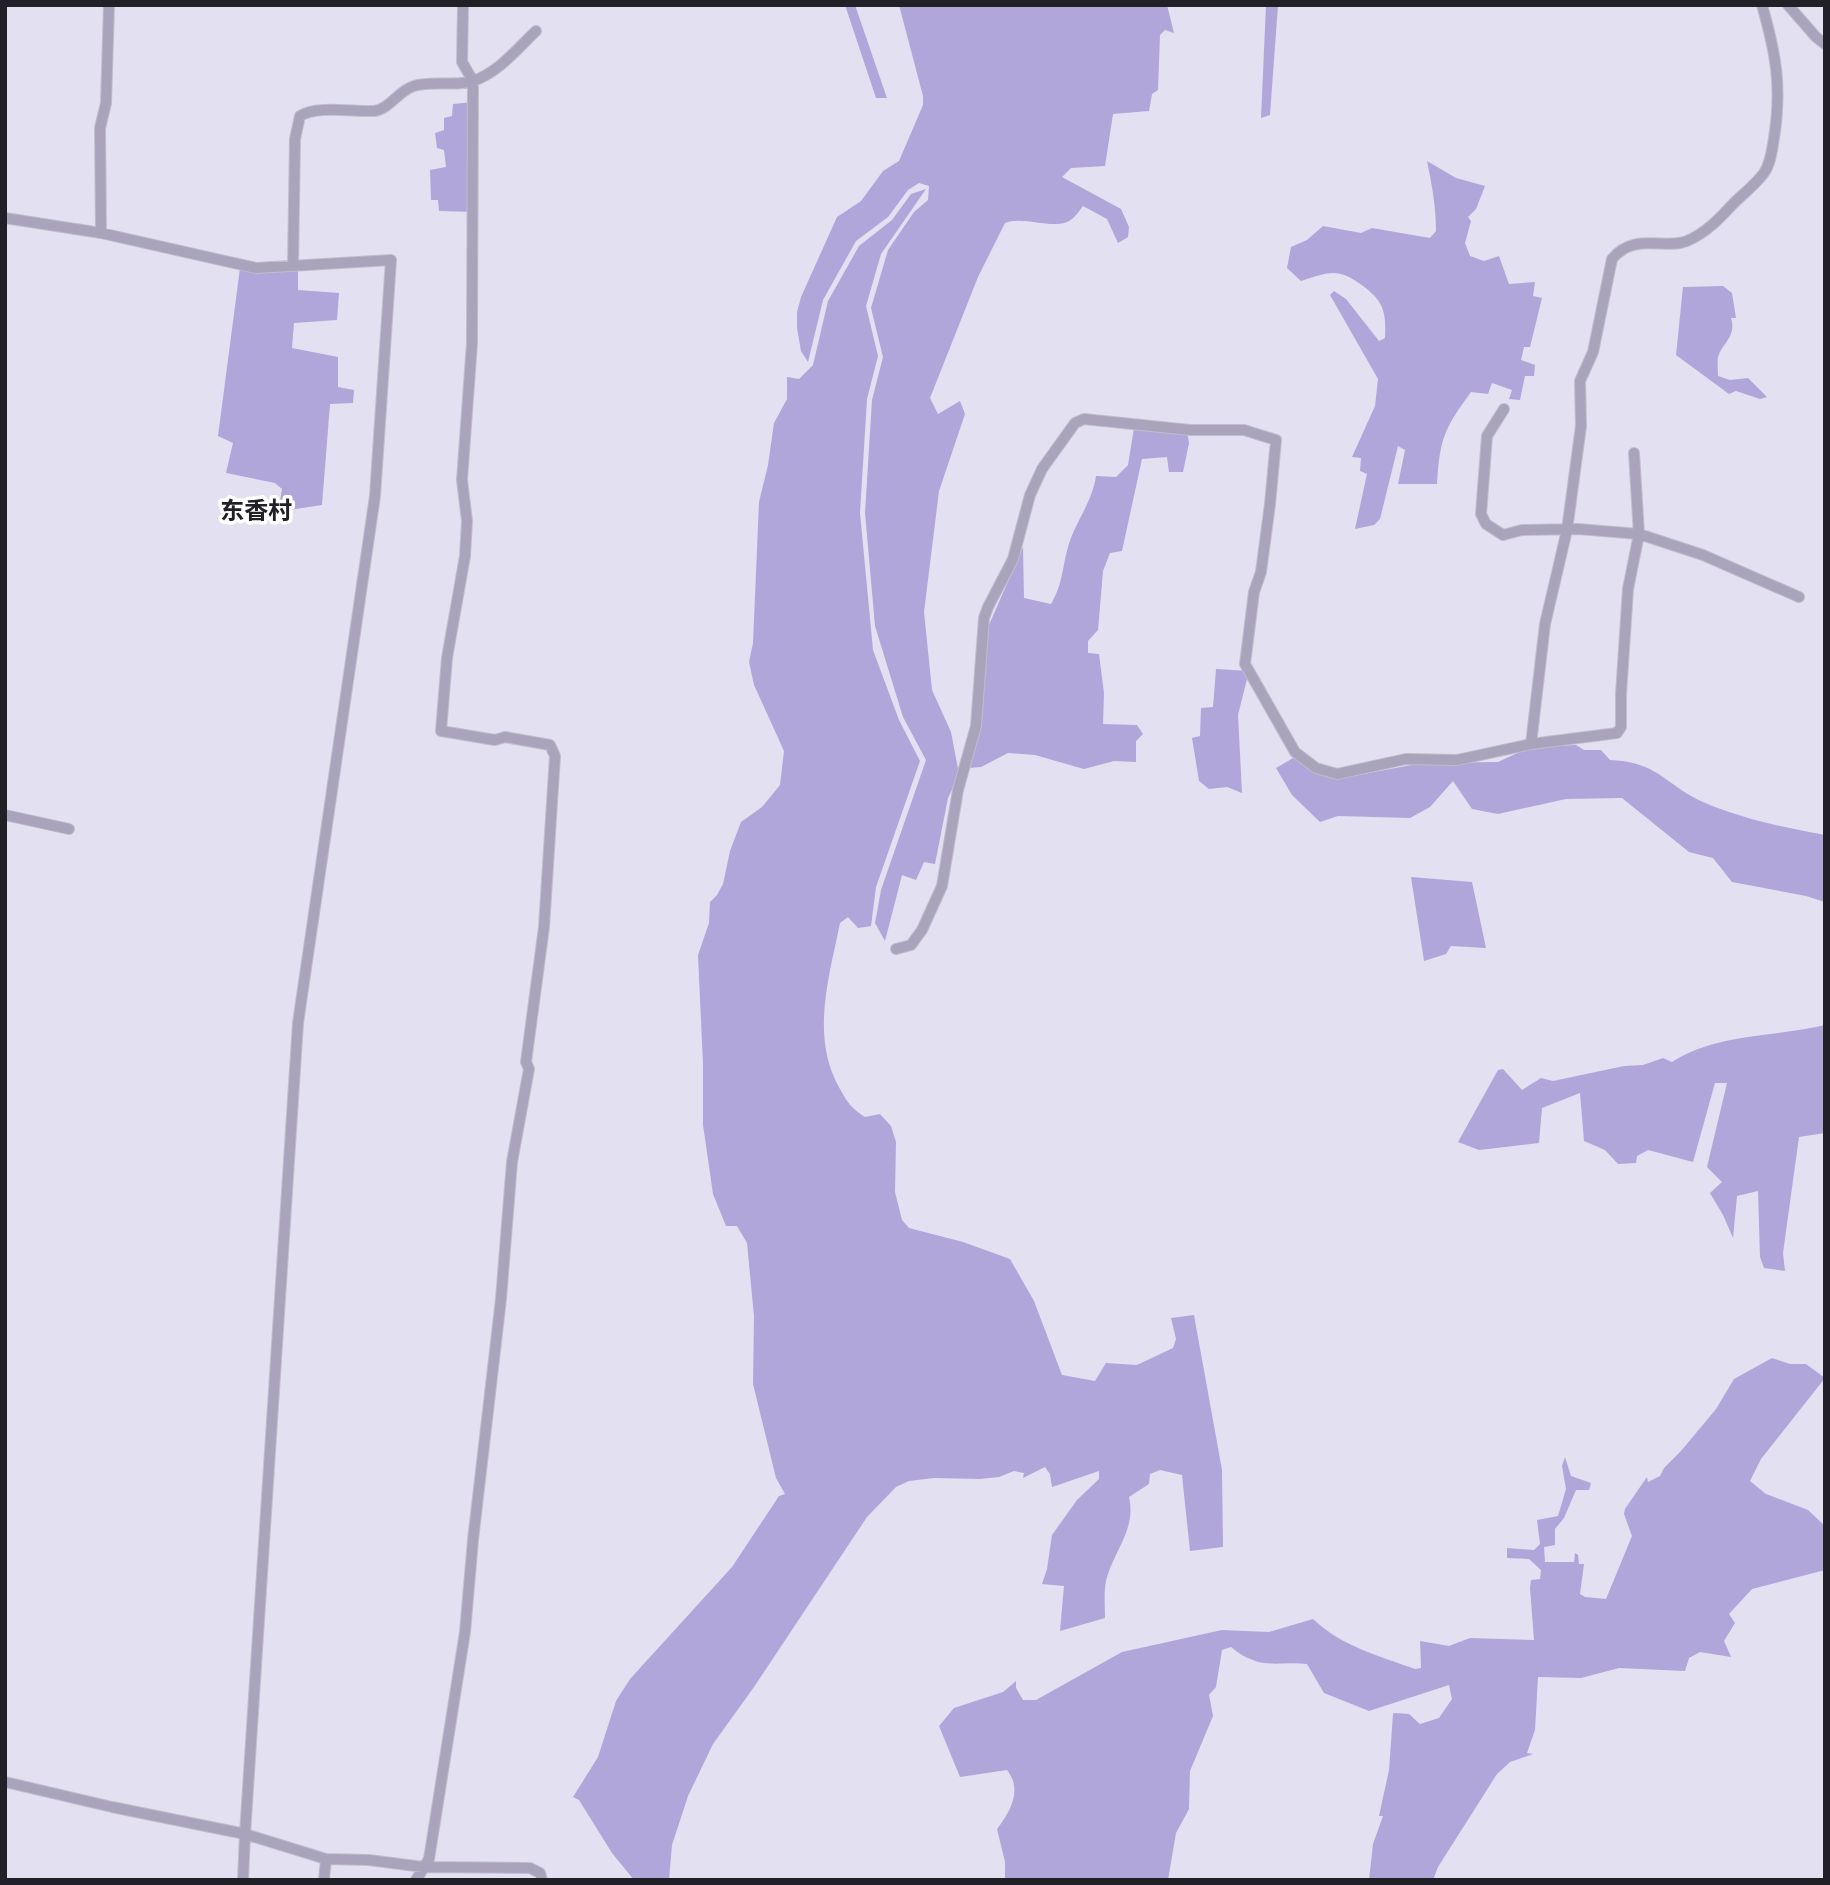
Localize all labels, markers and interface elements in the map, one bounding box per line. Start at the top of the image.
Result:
district label: 东香村 [220,494,292,527]

